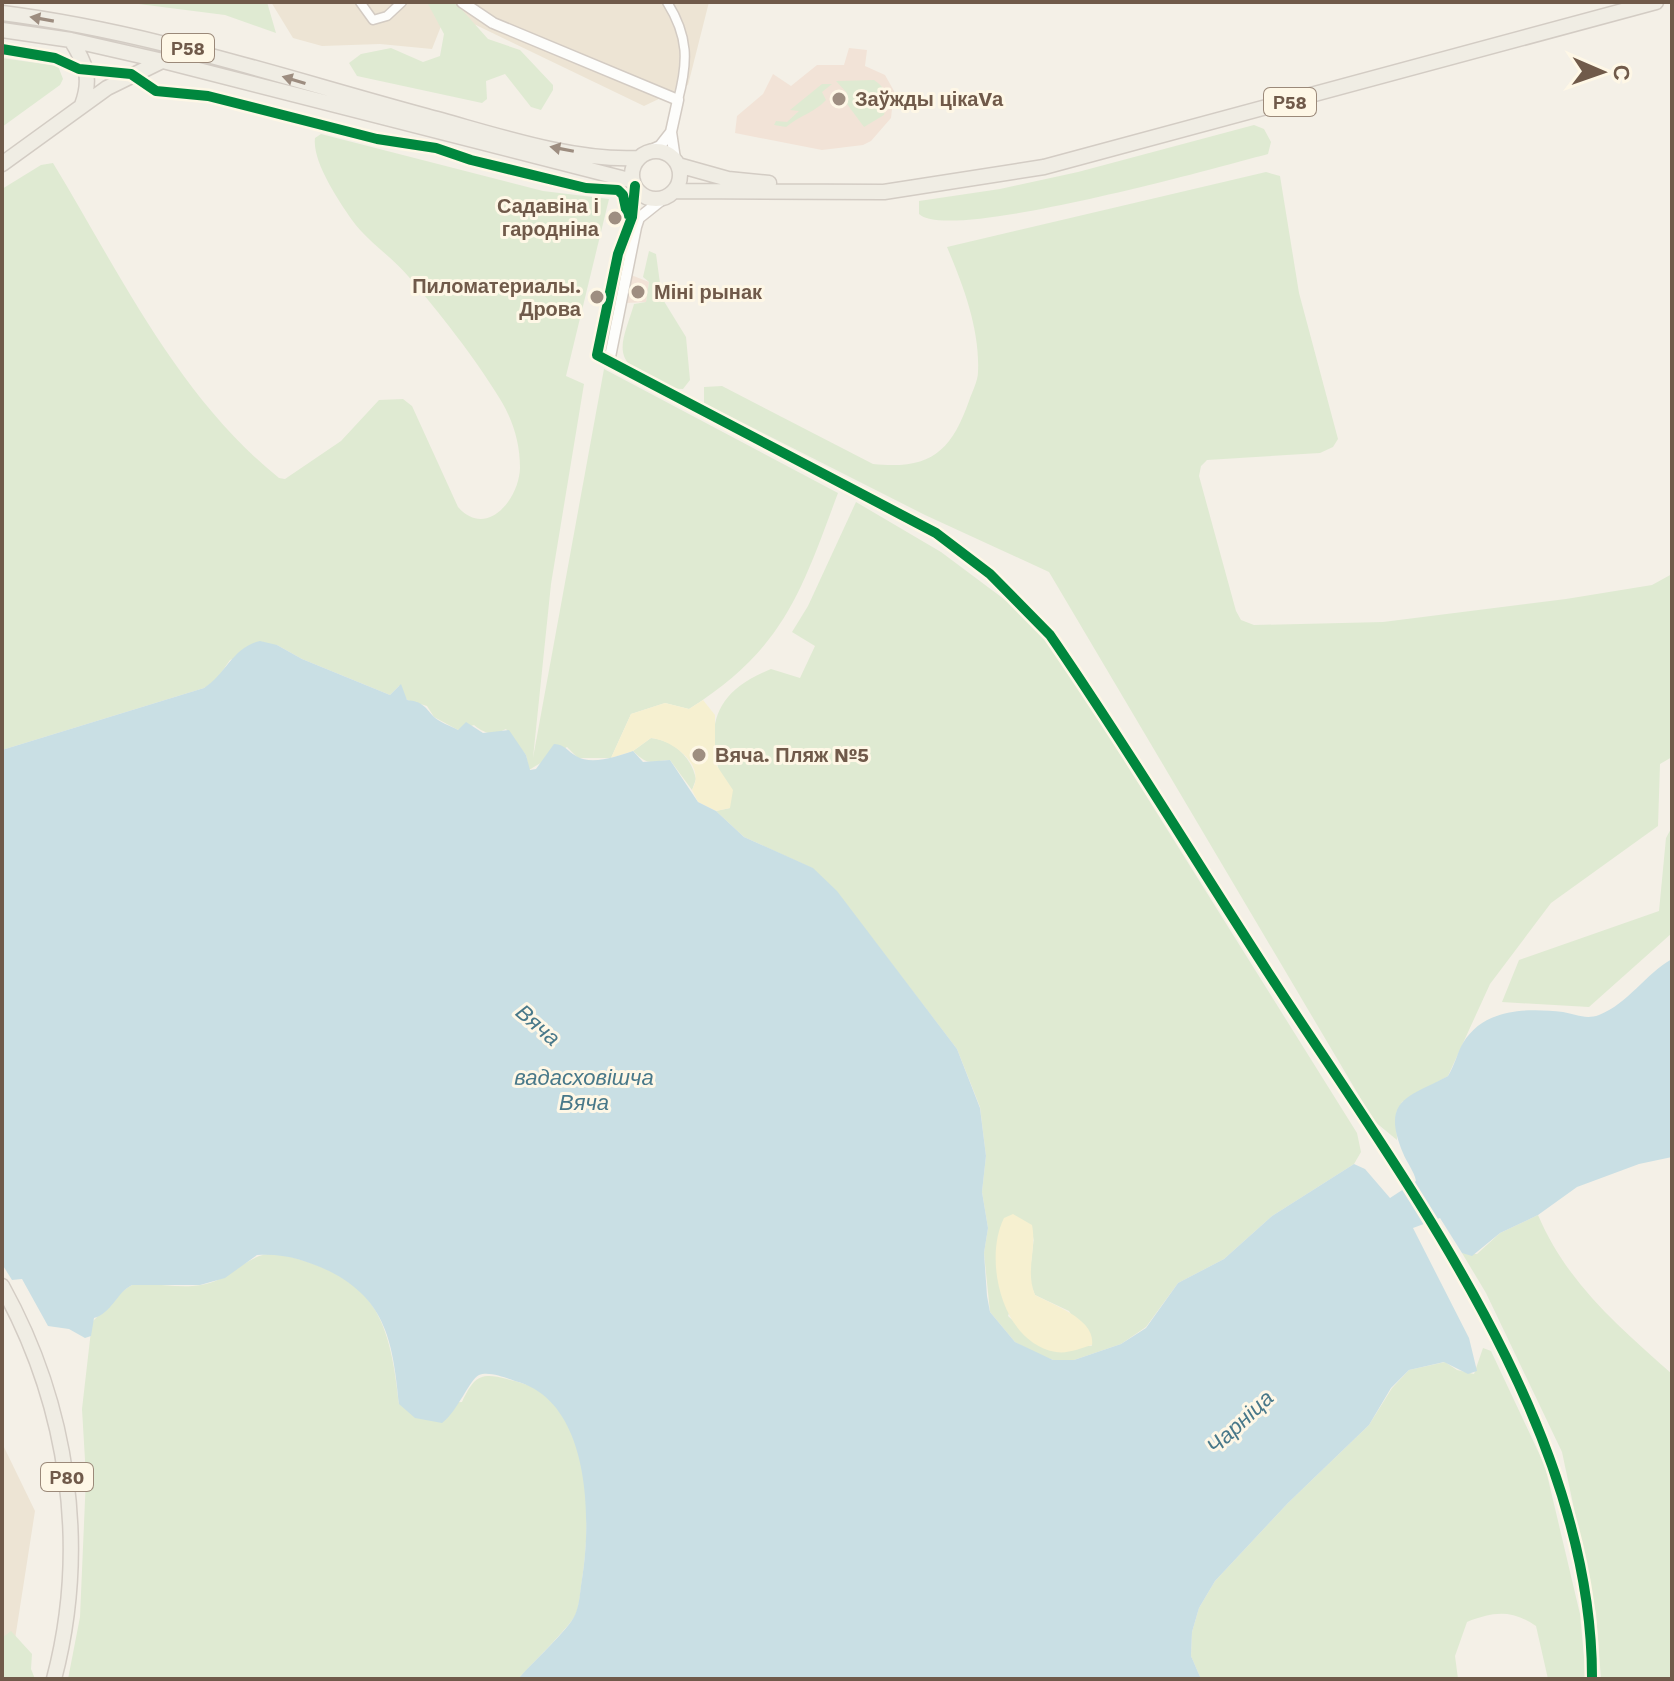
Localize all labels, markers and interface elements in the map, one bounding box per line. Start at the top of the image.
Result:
one-way arrow [29,12,54,24]
north arrow [1562,32,1642,112]
road number: Р58 [162,34,214,62]
text: С [1609,64,1634,81]
one-way arrow [282,73,306,86]
place label: Заўжды цікаVа [855,87,1004,111]
road number: Р58 [1264,88,1316,116]
marker: Заўжды цікаVа [830,90,848,108]
one-way arrow [549,142,574,154]
place label: Садавіна і гародніна [497,194,600,241]
marker: Садавіна і гародніна [606,209,624,227]
place label: Пиломатериалы. Дрова [412,274,582,321]
place label: Міні рынак [654,280,763,304]
marker: Міні рынак [629,283,647,301]
marker: Пиломатериалы. Дрова [588,288,606,306]
place label: Вяча. Пляж №5 [715,743,869,767]
marker: Вяча. Пляж №5 [690,746,708,764]
water label: Вяча [511,999,565,1051]
water label: вадасховішча Вяча [514,1065,654,1115]
water label: Чарніца [1202,1385,1278,1459]
road number: Р80 [41,1463,93,1491]

